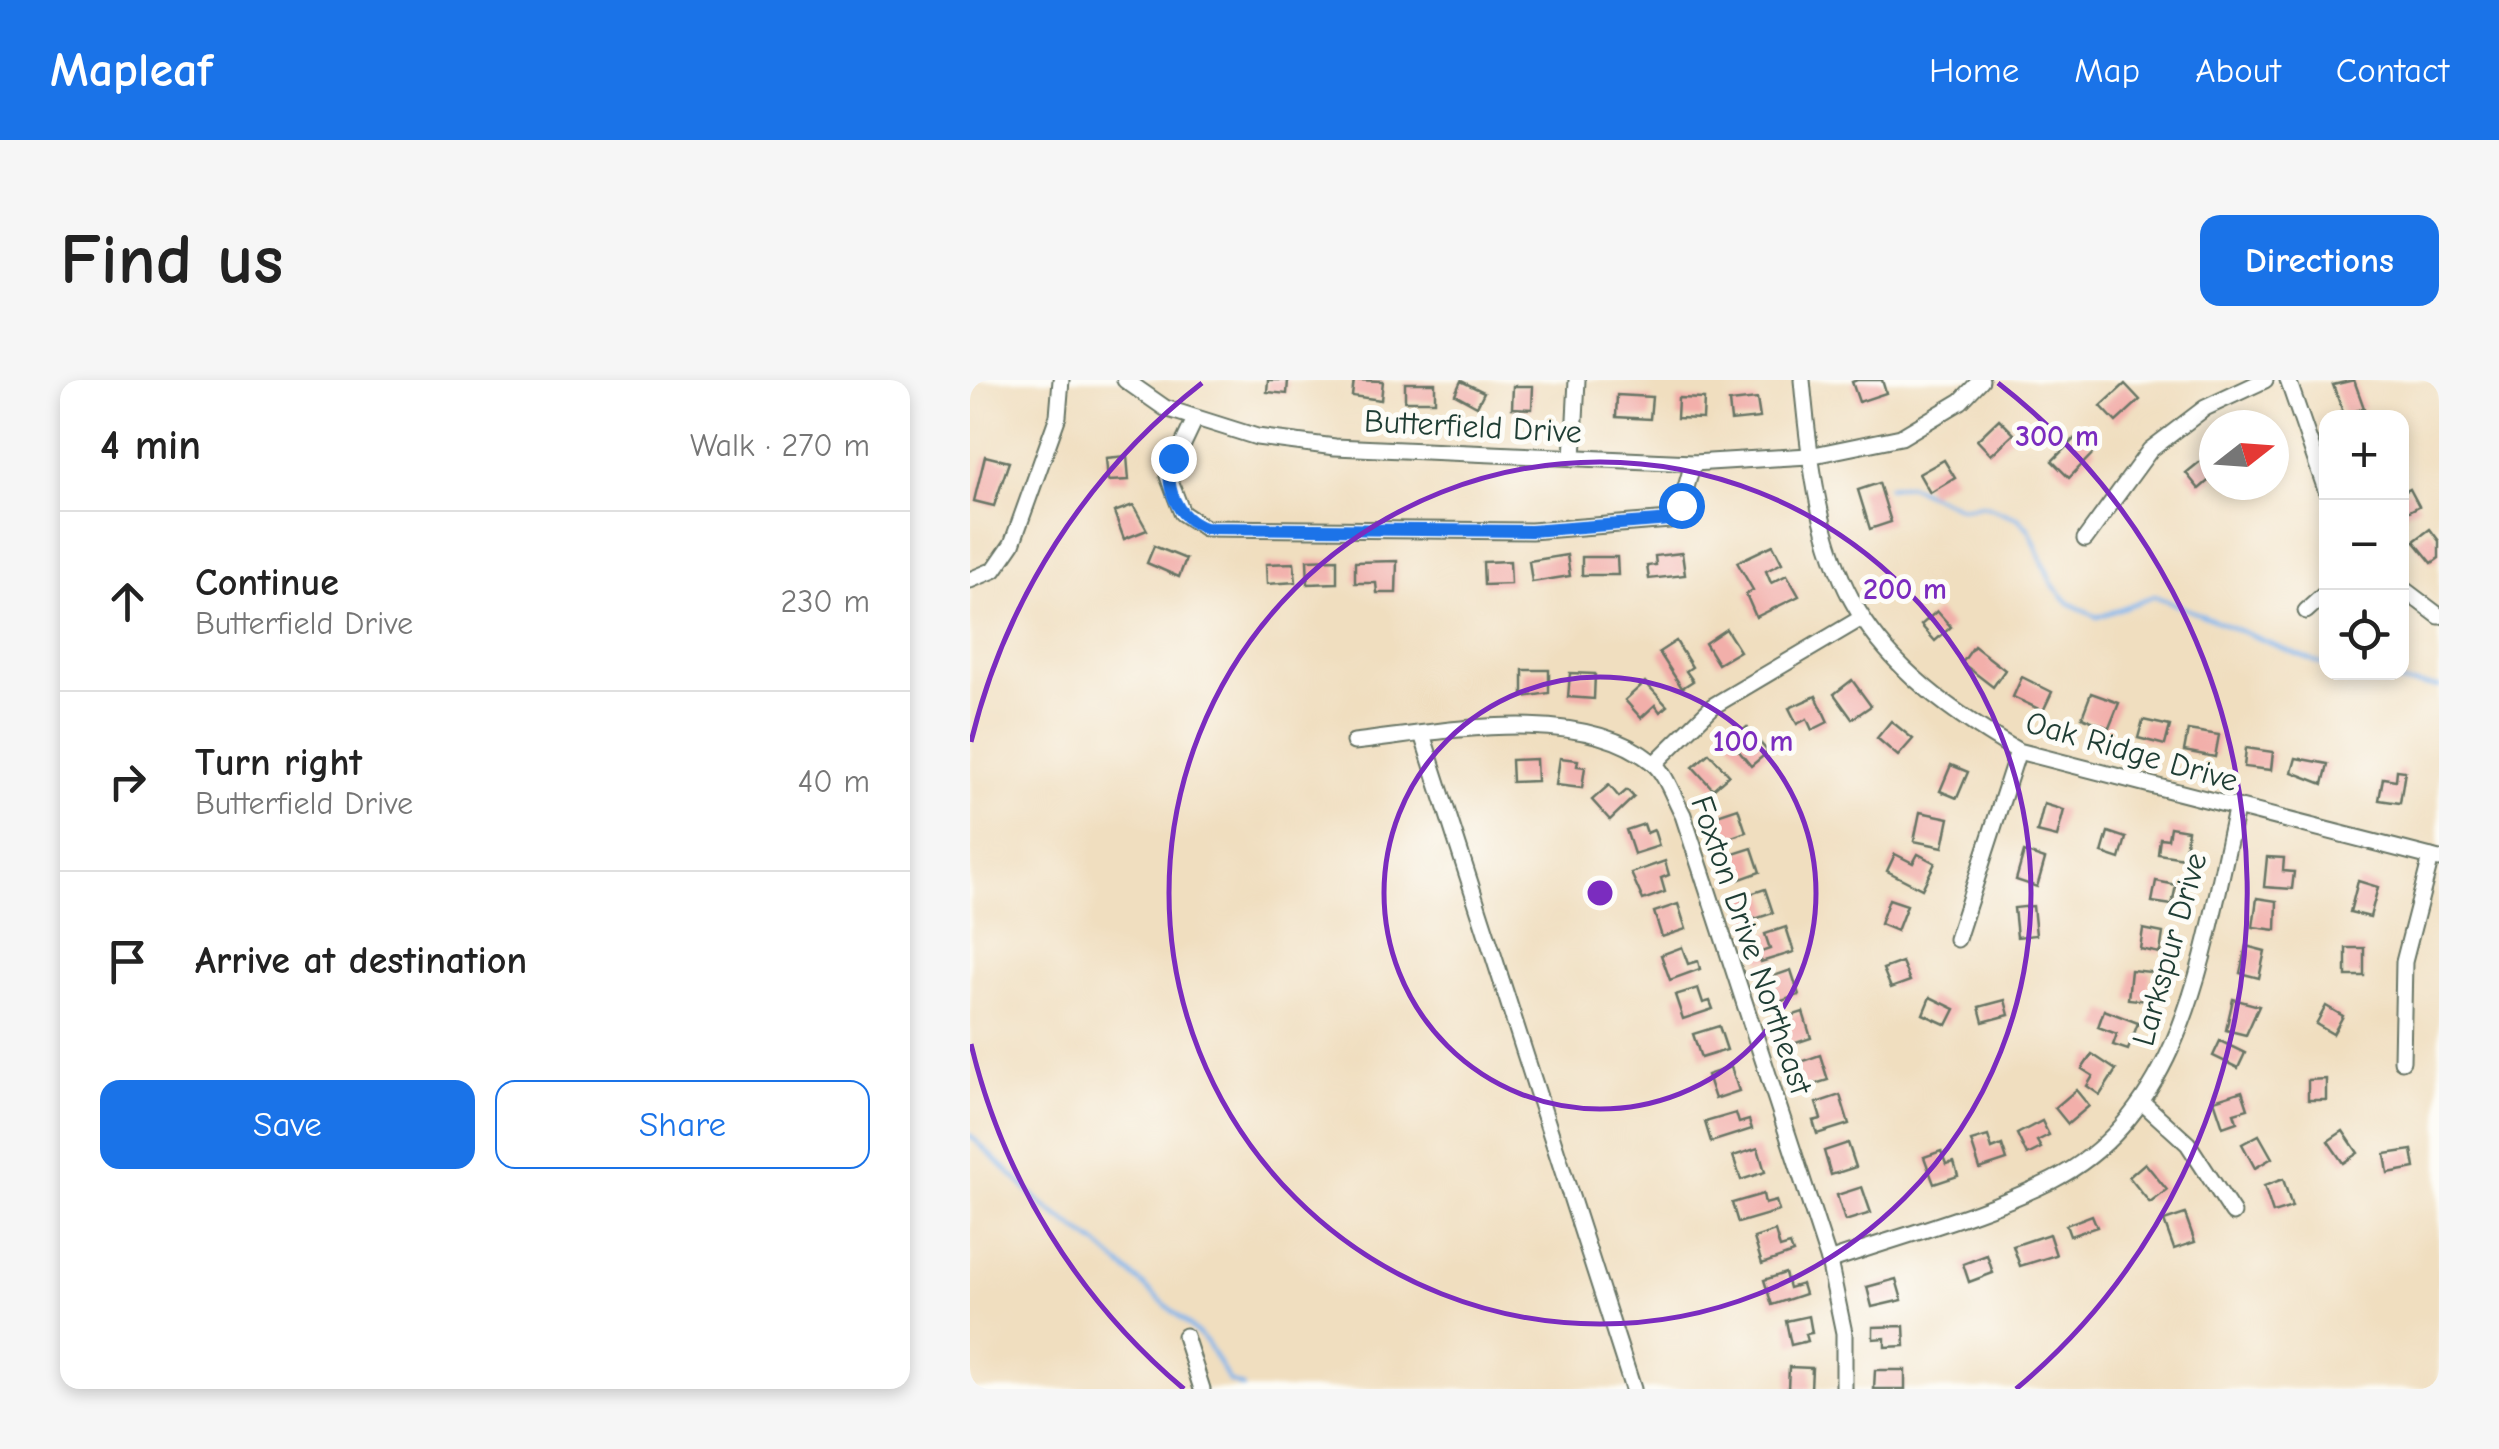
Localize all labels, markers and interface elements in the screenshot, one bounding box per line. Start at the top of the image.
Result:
text: Mapleaf [50,43,213,98]
text: Home [1929,50,2019,91]
text: Map [2074,50,2140,91]
text: About [2195,50,2281,91]
text: Contact [2336,50,2449,91]
button: Directions [2200,215,2439,306]
text: Find us [60,220,283,301]
street label: Butterfield Drive [1363,402,1583,451]
north arrow [2199,410,2289,500]
map controls [2319,410,2409,680]
button: + [2319,410,2409,500]
text: 300 m [2015,419,2099,454]
text: 4 min [100,421,201,470]
text: Walk · 270 m [690,427,870,464]
route end [1151,436,1197,482]
route start [1659,483,1705,529]
button: − [2319,500,2409,590]
text: Continue [195,561,339,605]
text: 200 m [1863,572,1947,607]
icon: ahead [100,574,155,629]
text: 230 m [780,583,870,620]
button: locate [2319,590,2409,680]
text: Butterfield Drive [195,605,413,642]
street label: Oak Ridge Drive [2021,703,2242,799]
text: 100 m [1713,724,1793,759]
text: Turn right [195,741,362,785]
icon: right [100,754,155,809]
text: 40 m [798,763,870,800]
text: Butterfield Drive [195,785,413,822]
street label: Foxton Drive Northeast [1683,791,1820,1100]
street label: Larkspur Drive [2124,848,2215,1050]
centre of rings [1582,875,1618,911]
icon: arrive [100,934,155,989]
text: Arrive at destination [195,939,527,983]
button: Save [100,1080,475,1169]
button: Share [495,1080,870,1169]

